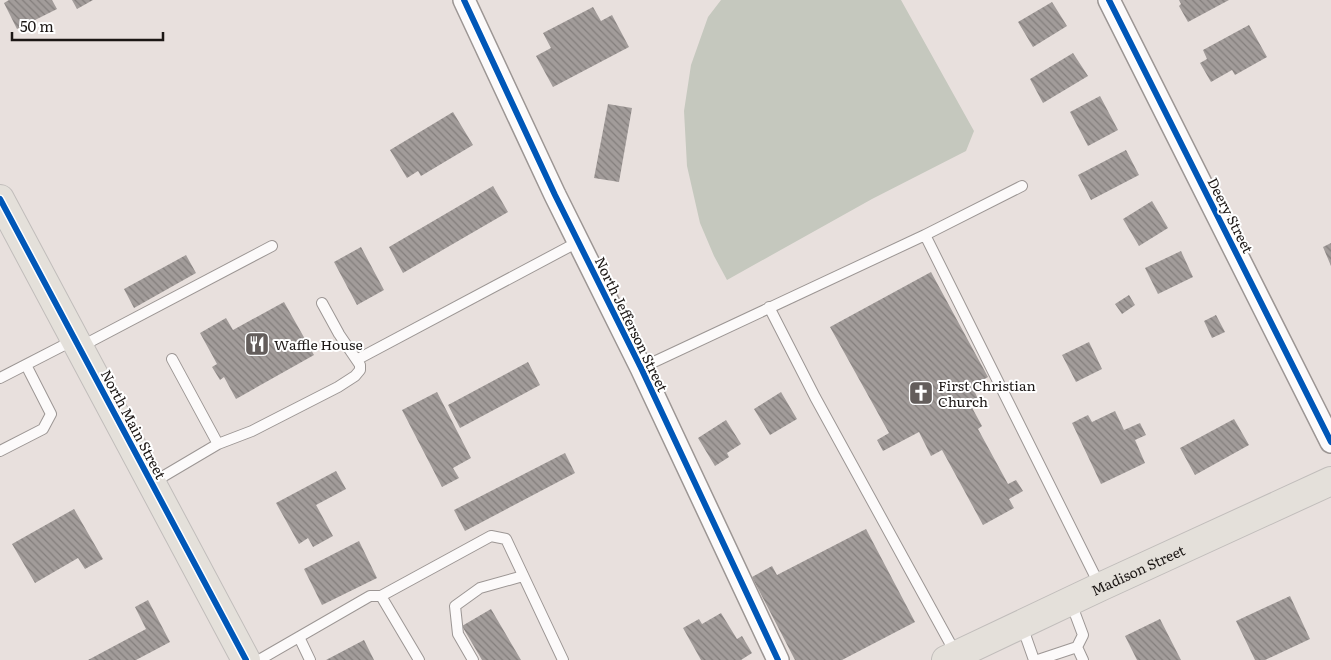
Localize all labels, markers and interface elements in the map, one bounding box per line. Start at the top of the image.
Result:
scale bar [12,10,164,42]
text: 50 m [20,14,54,37]
street label: Deery Street [1203,174,1259,257]
street label: North Jefferson Street [591,253,674,395]
restaurant icon: Waffle House [244,331,270,357]
place label: Waffle House [274,334,363,354]
street label: North Main Street [97,366,172,483]
place label: First Christian Church [938,375,1036,411]
church icon: First Christian Church [908,380,934,406]
street label: Madison Street [1088,539,1188,600]

